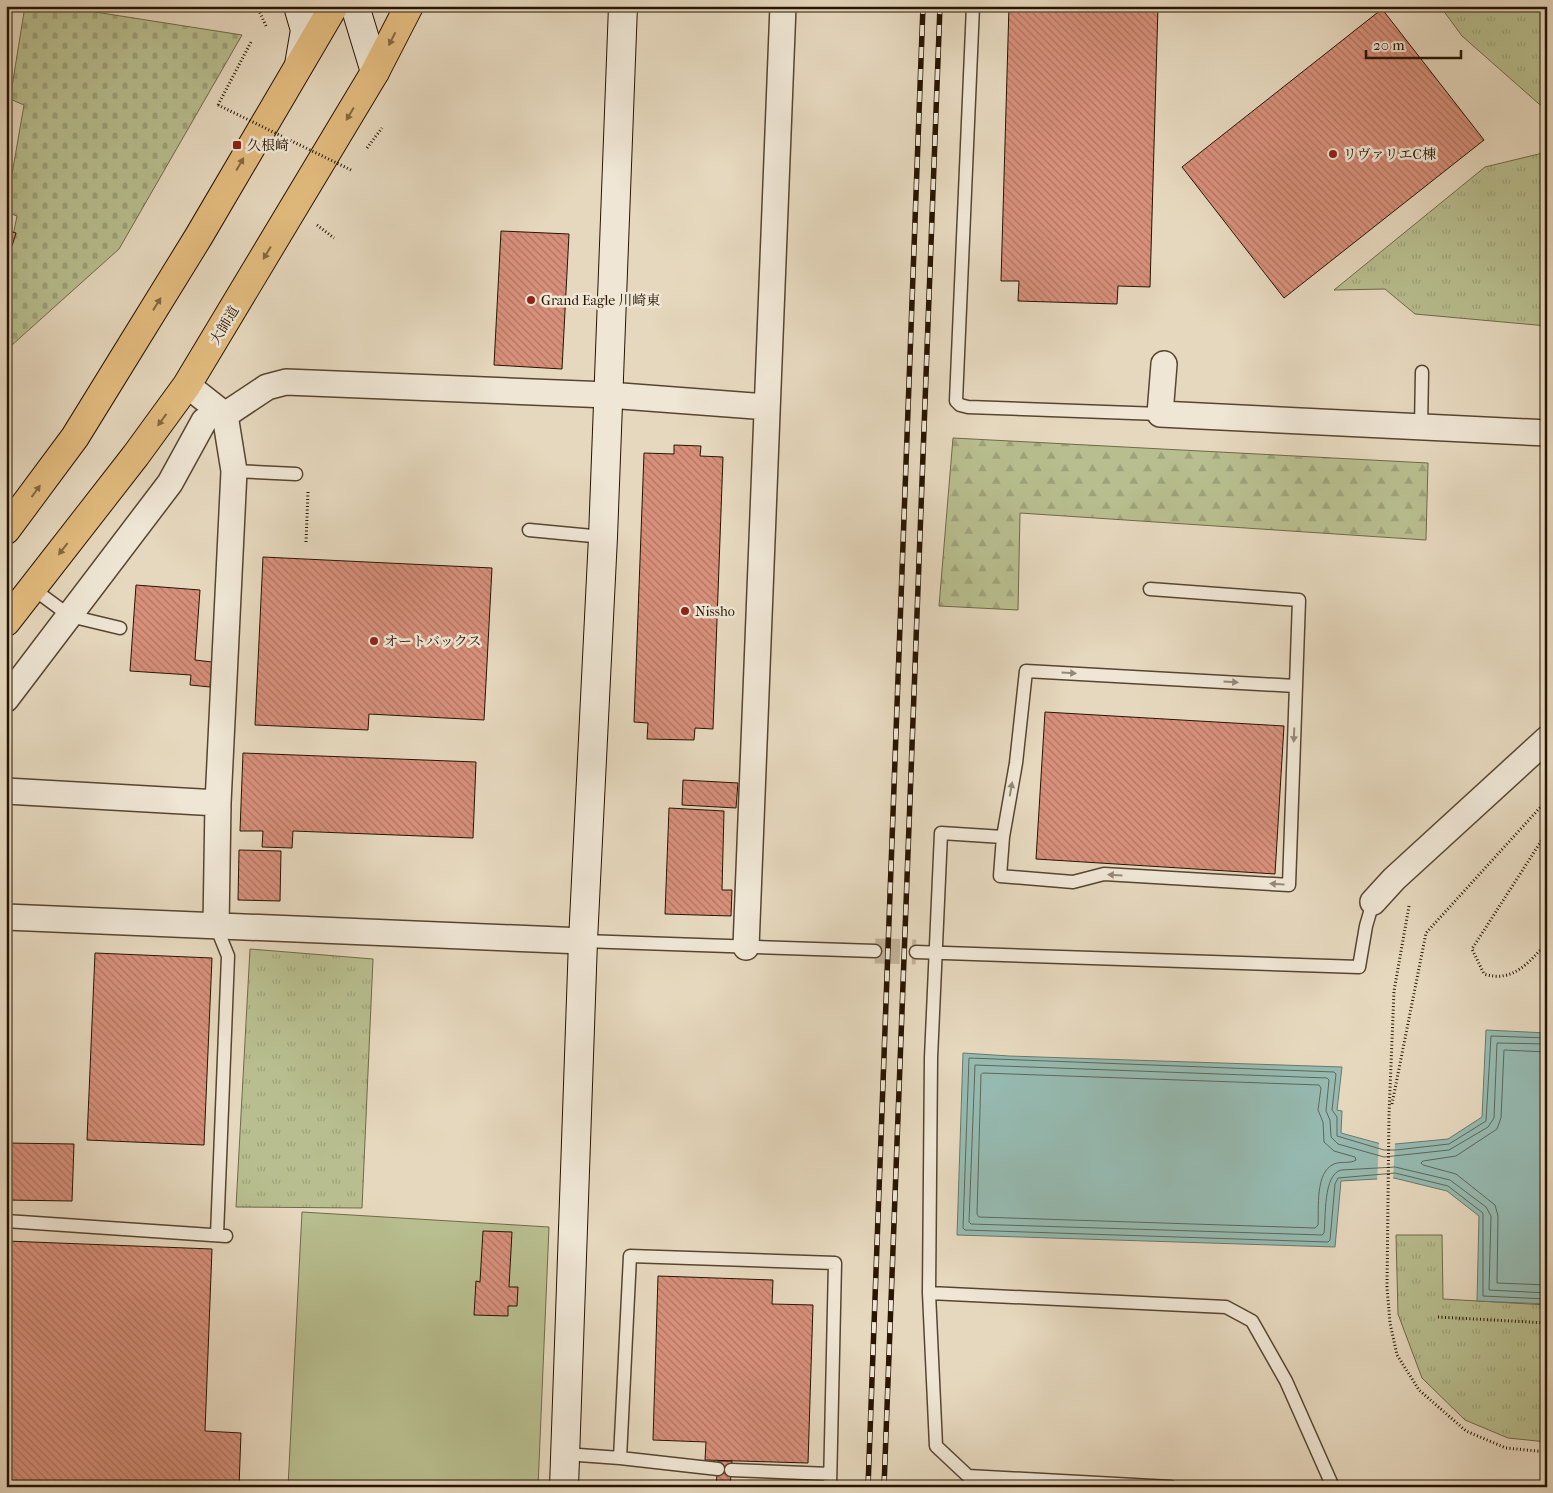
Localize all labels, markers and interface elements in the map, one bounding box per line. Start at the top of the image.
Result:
scale bar [1366,28,1460,60]
one-way arrow [388,32,396,46]
text: 20 m [1373,36,1405,54]
one-way arrow [346,107,355,120]
place label: 久根崎 [247,137,289,154]
marker: 久根崎 [231,139,243,151]
place label: リヴァリエC棟 [1343,146,1436,163]
marker: リヴァリエC棟 [1327,148,1339,160]
one-way arrow [236,158,245,171]
one-way arrow [262,247,271,260]
place label: Grand Eagle 川崎東 [541,292,660,309]
marker: Grand Eagle 川崎東 [525,294,537,306]
one-way arrow [152,297,162,310]
street label: 大師道 [206,303,243,348]
one-way arrow [157,413,167,427]
one-way arrow [30,485,41,498]
one-way arrow [57,542,68,555]
place label: Nissho [695,603,735,620]
marker: Nissho [679,605,691,617]
place label: オートバックス [384,633,482,650]
marker: オートバックス [368,635,380,647]
one-way arrow [1061,670,1077,678]
one-way arrow [1223,679,1239,687]
one-way arrow [1289,727,1297,743]
one-way arrow [1008,781,1016,797]
one-way arrow [1107,870,1123,878]
one-way arrow [1269,880,1285,888]

